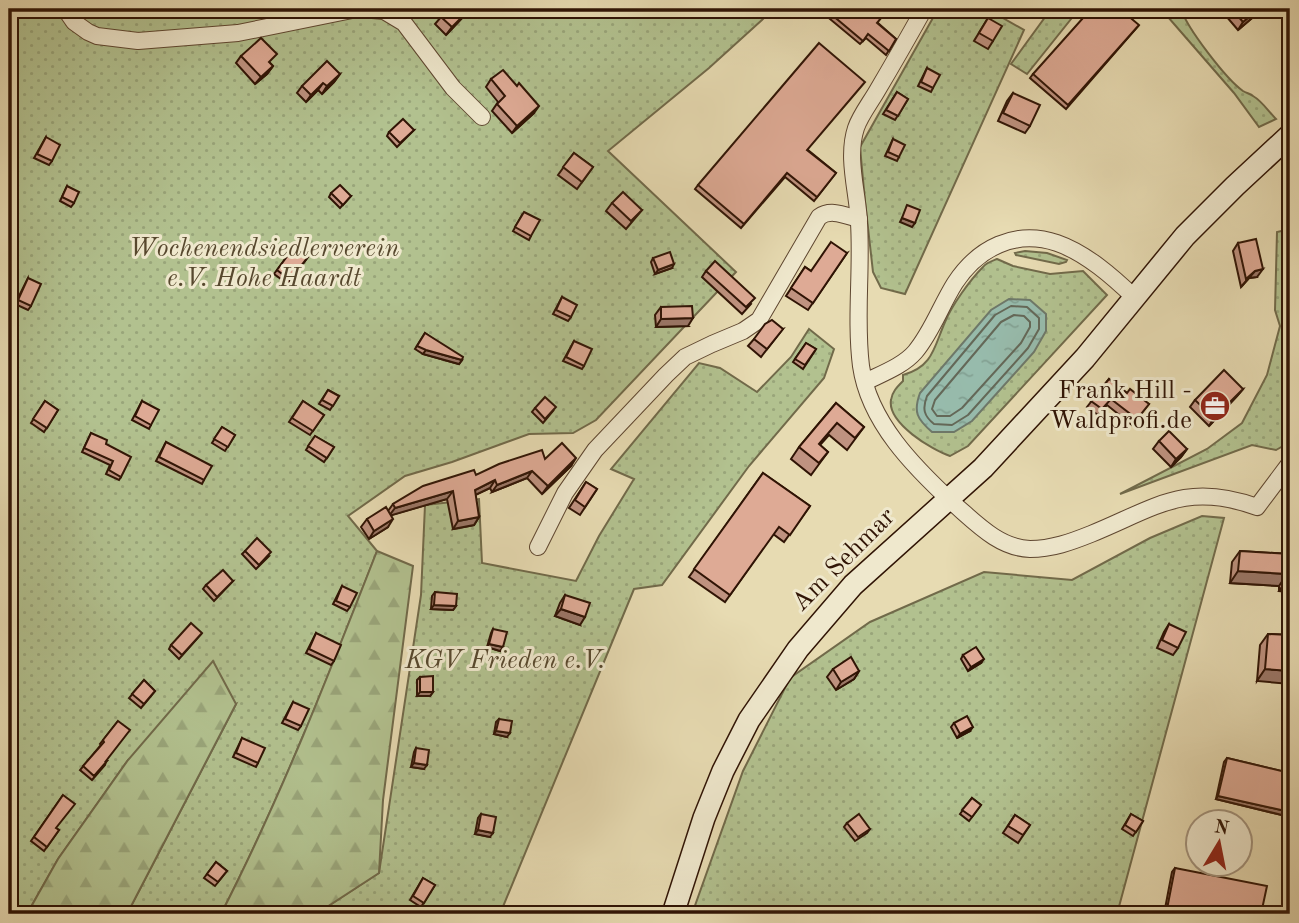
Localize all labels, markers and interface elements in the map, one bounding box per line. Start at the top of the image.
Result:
park label: Wochenendsiedlerverein e.V. Hohe Haardt [129,236,400,292]
place label: Frank Hill - Waldprofi.de [1049,378,1192,434]
office icon: Frank Hill - Waldprofi.de [1198,389,1232,423]
street label: Am Sehmar [787,503,901,617]
park label: KGV Frieden e.V. [404,648,605,674]
north arrow [1184,808,1254,878]
text: N [1213,818,1231,839]

